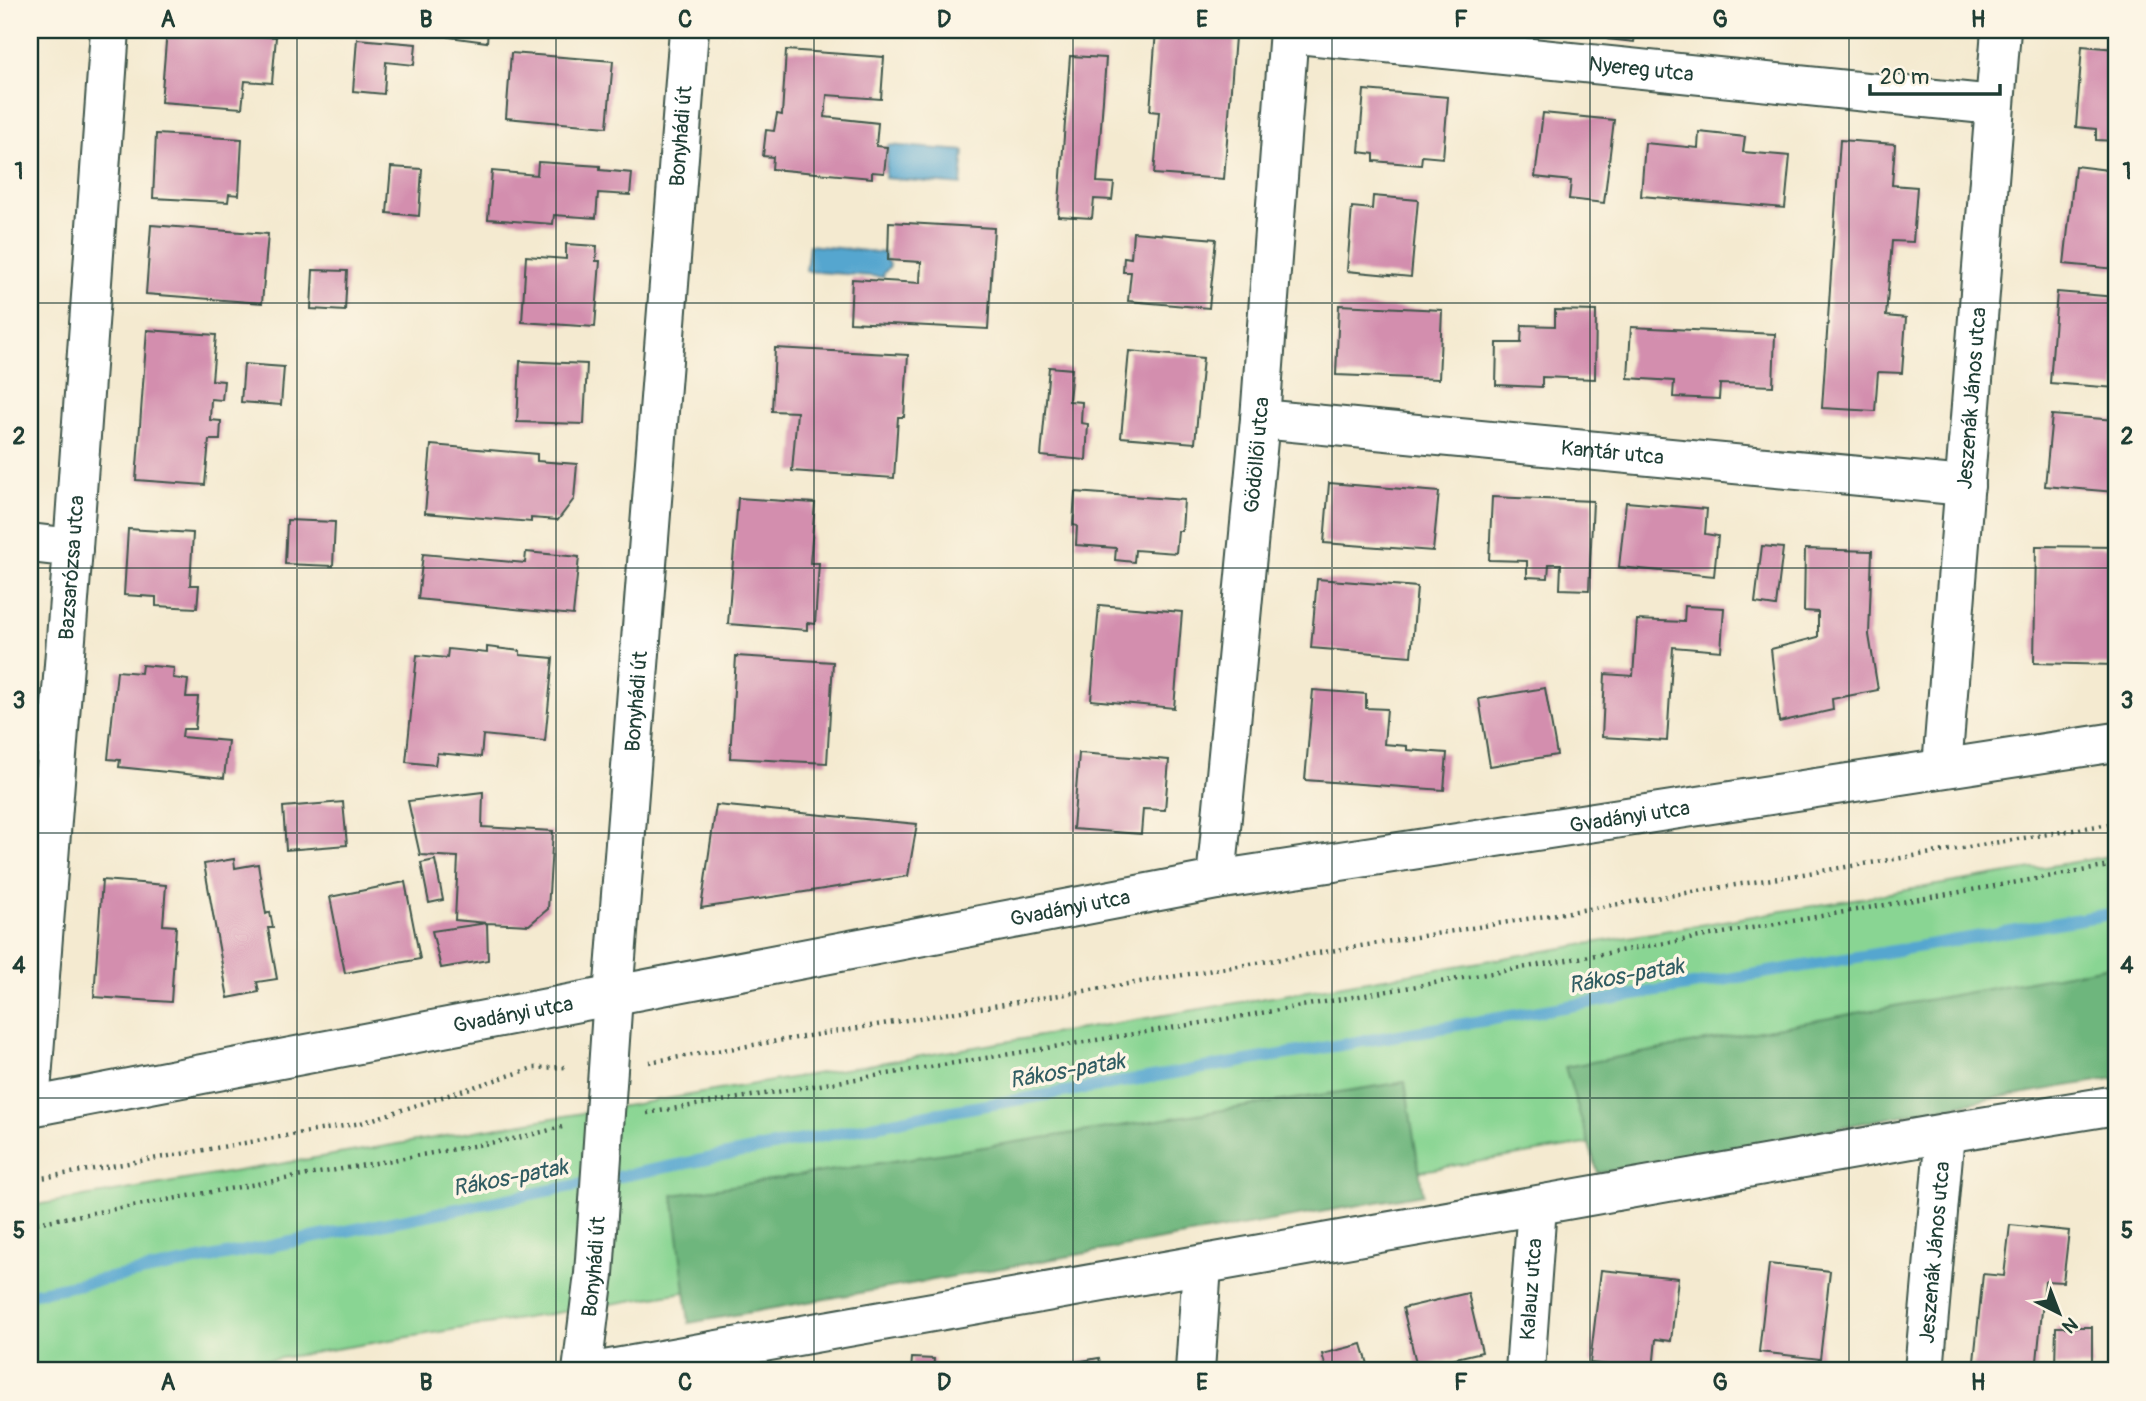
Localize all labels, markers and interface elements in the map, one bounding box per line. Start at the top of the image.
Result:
text: A [161,5,176,34]
text: B [419,5,433,34]
text: C [678,5,692,34]
text: D [937,5,951,34]
text: E [1196,5,1208,34]
text: F [1454,5,1468,34]
text: G [1712,5,1728,34]
text: H [1971,5,1985,34]
street label: Nyereg utca [1587,51,1695,88]
scale bar [1870,52,1999,96]
text: 20 m [1880,64,1929,91]
street label: Bonyhádi út [664,84,699,188]
text: 1 [15,157,24,186]
text: 1 [2123,157,2132,186]
street label: Jeszenák János utca [1951,306,1993,490]
street label: Gödöllői utca [1238,396,1276,514]
text: 2 [13,422,26,451]
text: 2 [2121,422,2134,451]
street label: Kantár utca [1560,435,1665,471]
street label: Bazsarózsa utca [53,494,91,641]
street label: Bonyhádi út [619,649,654,753]
text: 3 [13,686,25,715]
text: 3 [2121,686,2133,715]
street label: Gvadányi utca [1568,795,1692,840]
street label: Gvadányi utca [1008,884,1132,933]
text: 4 [12,951,26,980]
water label: Rákos-patak [1566,951,1688,1000]
text: 4 [2120,951,2134,980]
street label: Gvadányi utca [451,990,576,1040]
water label: Rákos-patak [1007,1046,1129,1095]
water label: Rákos-patak [450,1152,572,1203]
street label: Jeszenák János utca [1913,1160,1956,1345]
street label: Bonyhádi út [576,1215,612,1319]
text: 5 [13,1216,25,1245]
text: 5 [2121,1216,2133,1245]
street label: Kalauz utca [1514,1237,1549,1341]
north arrow [2024,1278,2094,1348]
text: N [2057,1312,2083,1338]
text: A [161,1368,176,1397]
text: B [419,1368,433,1397]
text: C [678,1368,692,1397]
text: D [937,1368,951,1397]
text: E [1196,1368,1208,1397]
text: F [1454,1368,1468,1397]
text: G [1712,1368,1728,1397]
text: H [1971,1368,1985,1397]

